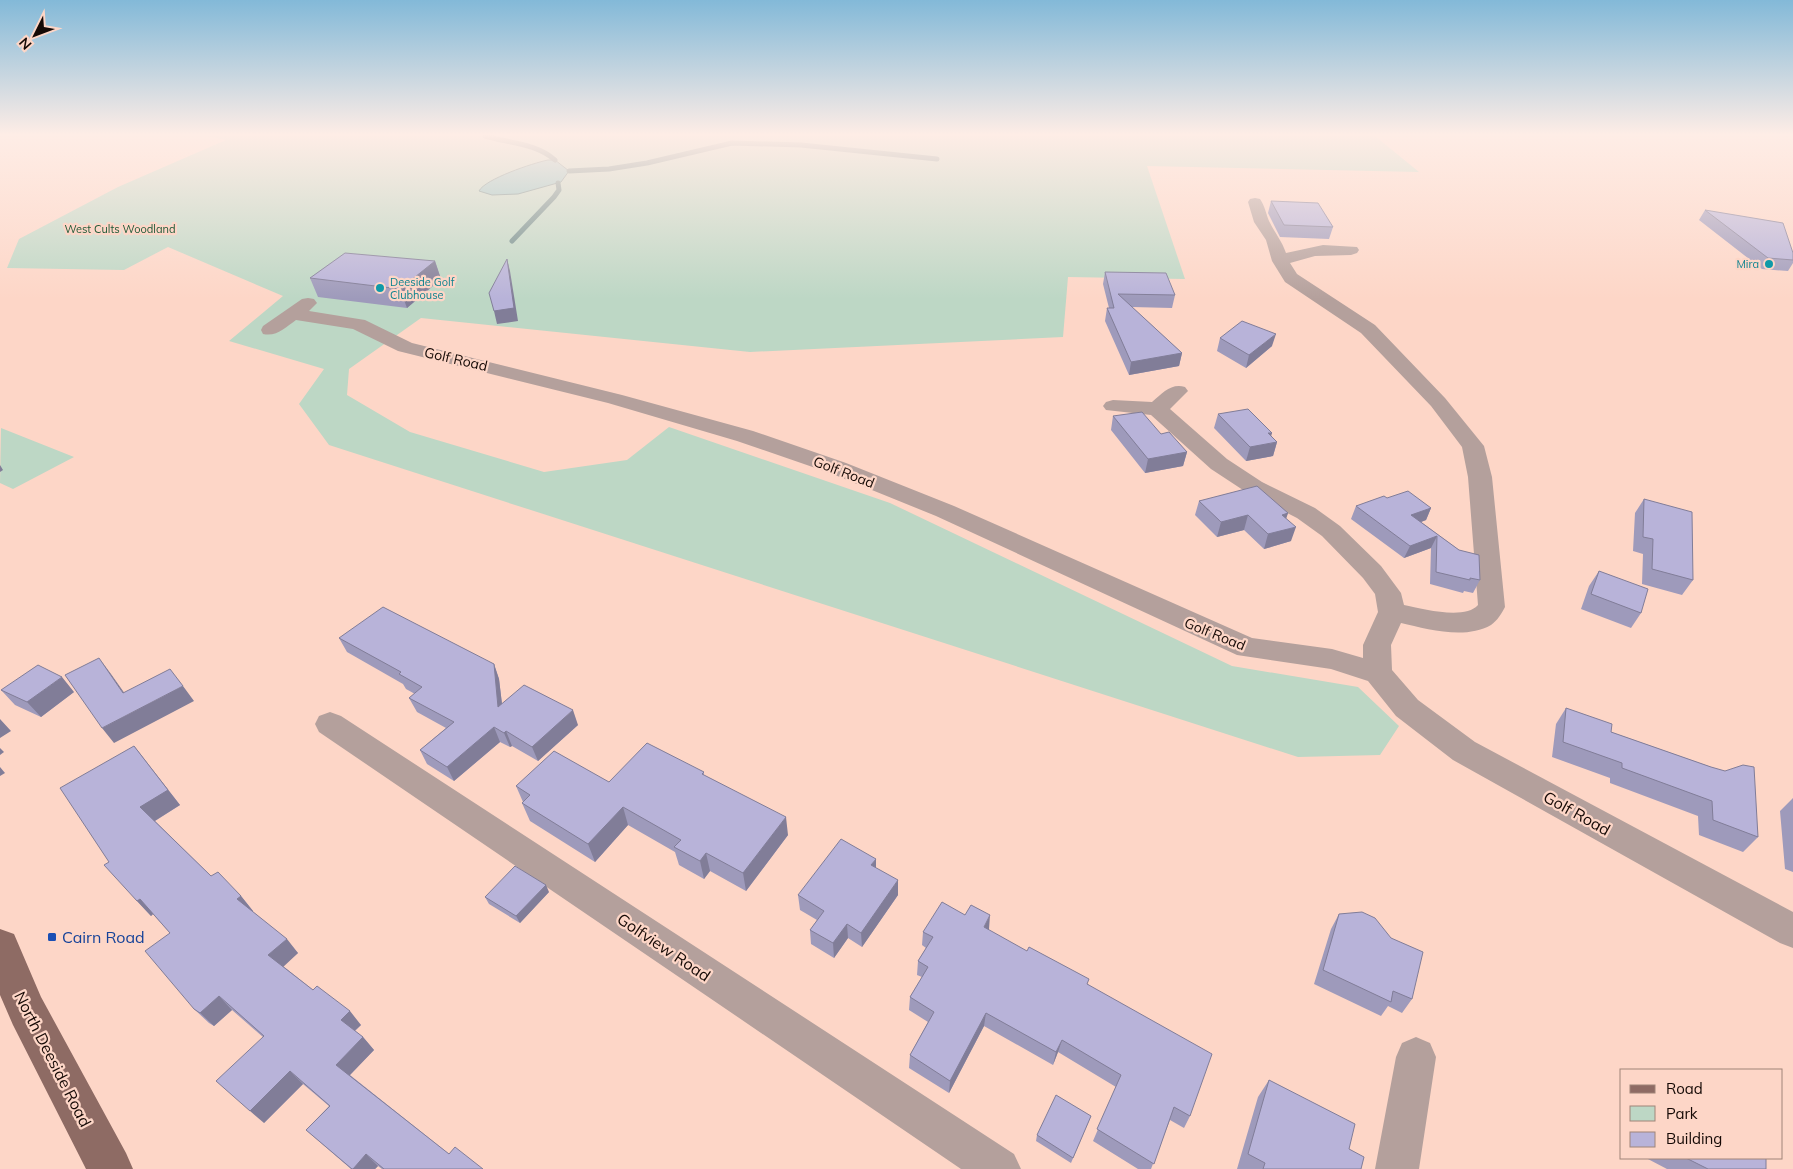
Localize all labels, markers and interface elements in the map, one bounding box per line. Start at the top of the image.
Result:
north arrow [10,10,60,60]
text: N [15,34,36,54]
park label: West Cults Woodland [64,222,176,236]
place label: Mira [1736,257,1759,271]
marker: Mira [1763,258,1775,270]
place label: Deeside Golf Clubhouse [390,275,455,302]
marker: Deeside Golf Clubhouse [374,282,386,294]
street label: Golf Road [423,343,489,375]
street label: Golf Road [811,452,877,492]
street label: Golf Road [1182,614,1248,654]
street label: Golf Road [1540,786,1614,840]
street label: Golfview Road [614,908,714,986]
place label: Cairn Road [62,927,145,947]
marker: Cairn Road [46,931,58,943]
street label: North Deeside Road [10,988,96,1130]
legend [1620,1069,1783,1159]
text: Road [1666,1079,1703,1098]
text: Park [1666,1104,1698,1123]
text: Building [1666,1129,1722,1148]

